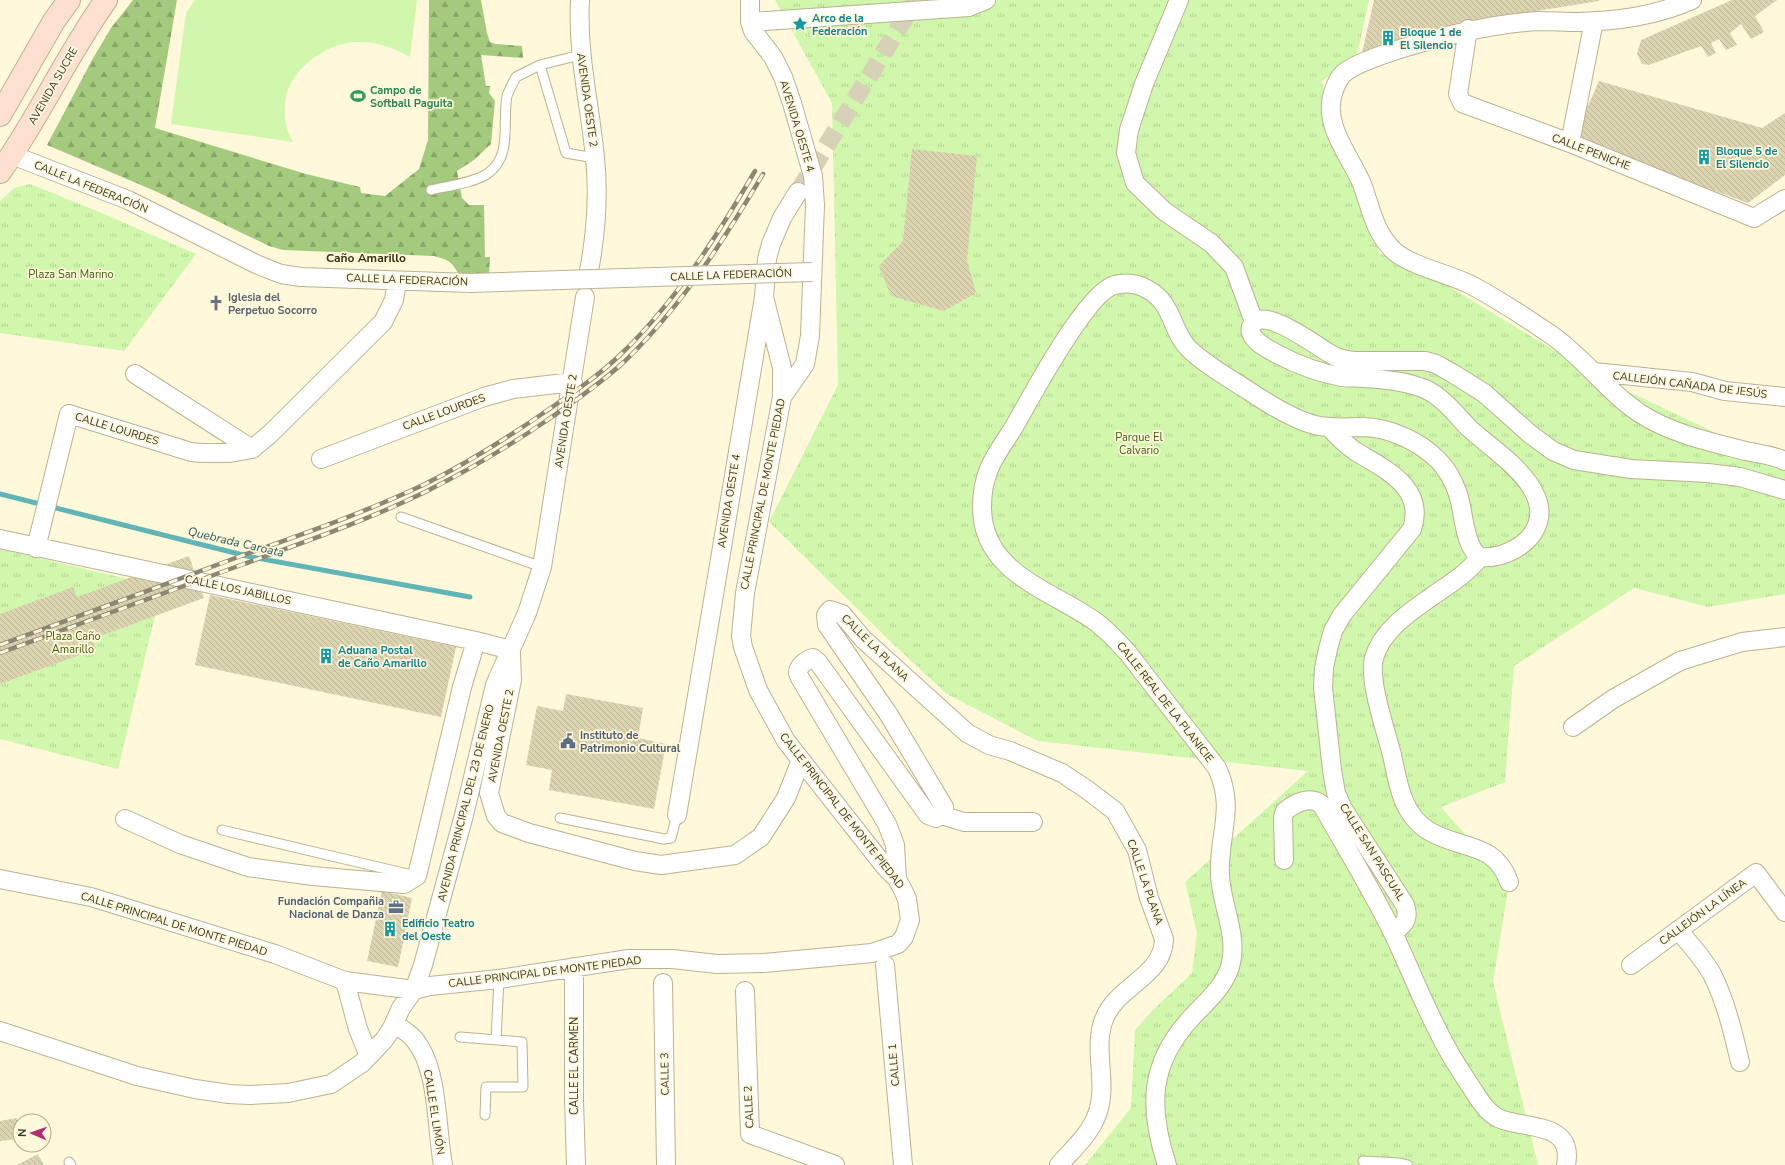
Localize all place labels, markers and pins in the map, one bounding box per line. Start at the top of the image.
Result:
place label: Arco de la Federación [812,11,868,39]
place icon: Arco de la Federación [791,15,809,33]
place label: Bloque 1 de El Silencio [1400,25,1461,53]
building icon: Bloque 1 de El Silencio [1379,29,1397,47]
place label: Campo de Softball Paguita [370,83,453,111]
sports icon: Campo de Softball Paguita [349,87,367,105]
place label: Bloque 5 de El Silencio [1716,144,1777,172]
building icon: Bloque 5 de El Silencio [1695,148,1713,166]
place label: Iglesia del Perpetuo Socorro [228,290,317,318]
church icon: Iglesia del Perpetuo Socorro [207,294,225,312]
place label: Aduana Postal de Caño Amarillo [338,643,427,671]
building icon: Aduana Postal de Caño Amarillo [317,647,335,665]
place label: Instituto de Patrimonio Cultural [580,728,681,756]
public building icon: Instituto de Patrimonio Cultural [559,732,577,750]
place label: Fundación Compañia Nacional de Danza [278,894,384,922]
office icon: Fundación Compañia Nacional de Danza [387,898,405,916]
place label: Edificio Teatro del Oeste [402,916,475,944]
building icon: Edificio Teatro del Oeste [381,920,399,938]

